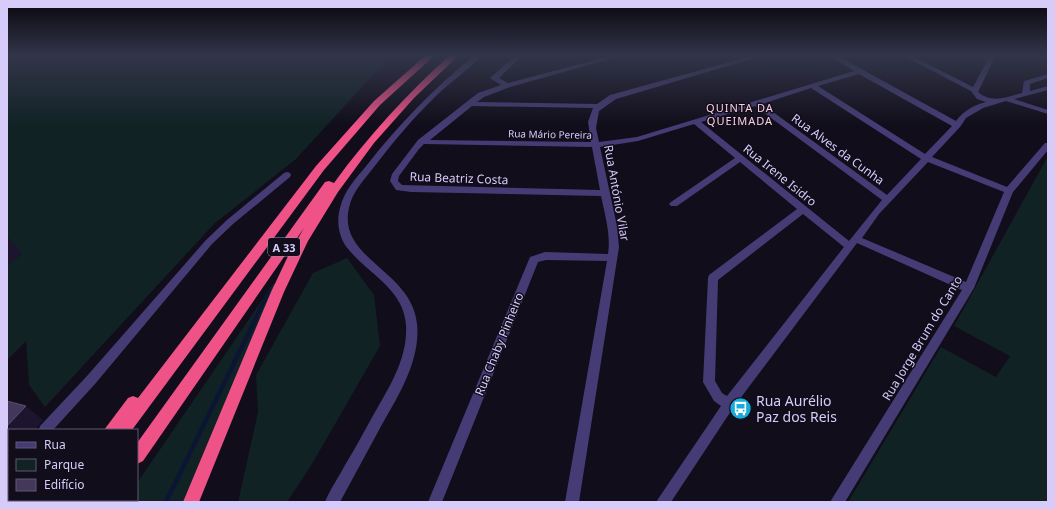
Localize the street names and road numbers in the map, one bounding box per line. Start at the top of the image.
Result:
street label: Rua Alves da Cunha [788,109,888,189]
street label: Rua Mário Pereira [508,126,592,142]
street label: Rua Irene Isidro [740,140,820,210]
street label: Rua António Vilar [600,144,634,242]
street label: Rua Beatriz Costa [409,168,509,188]
road number: A 33 [268,238,300,256]
street label: Rua Jorge Brum do Canto [878,272,966,404]
street label: Rua Chaby Pinheiro [471,290,527,398]

